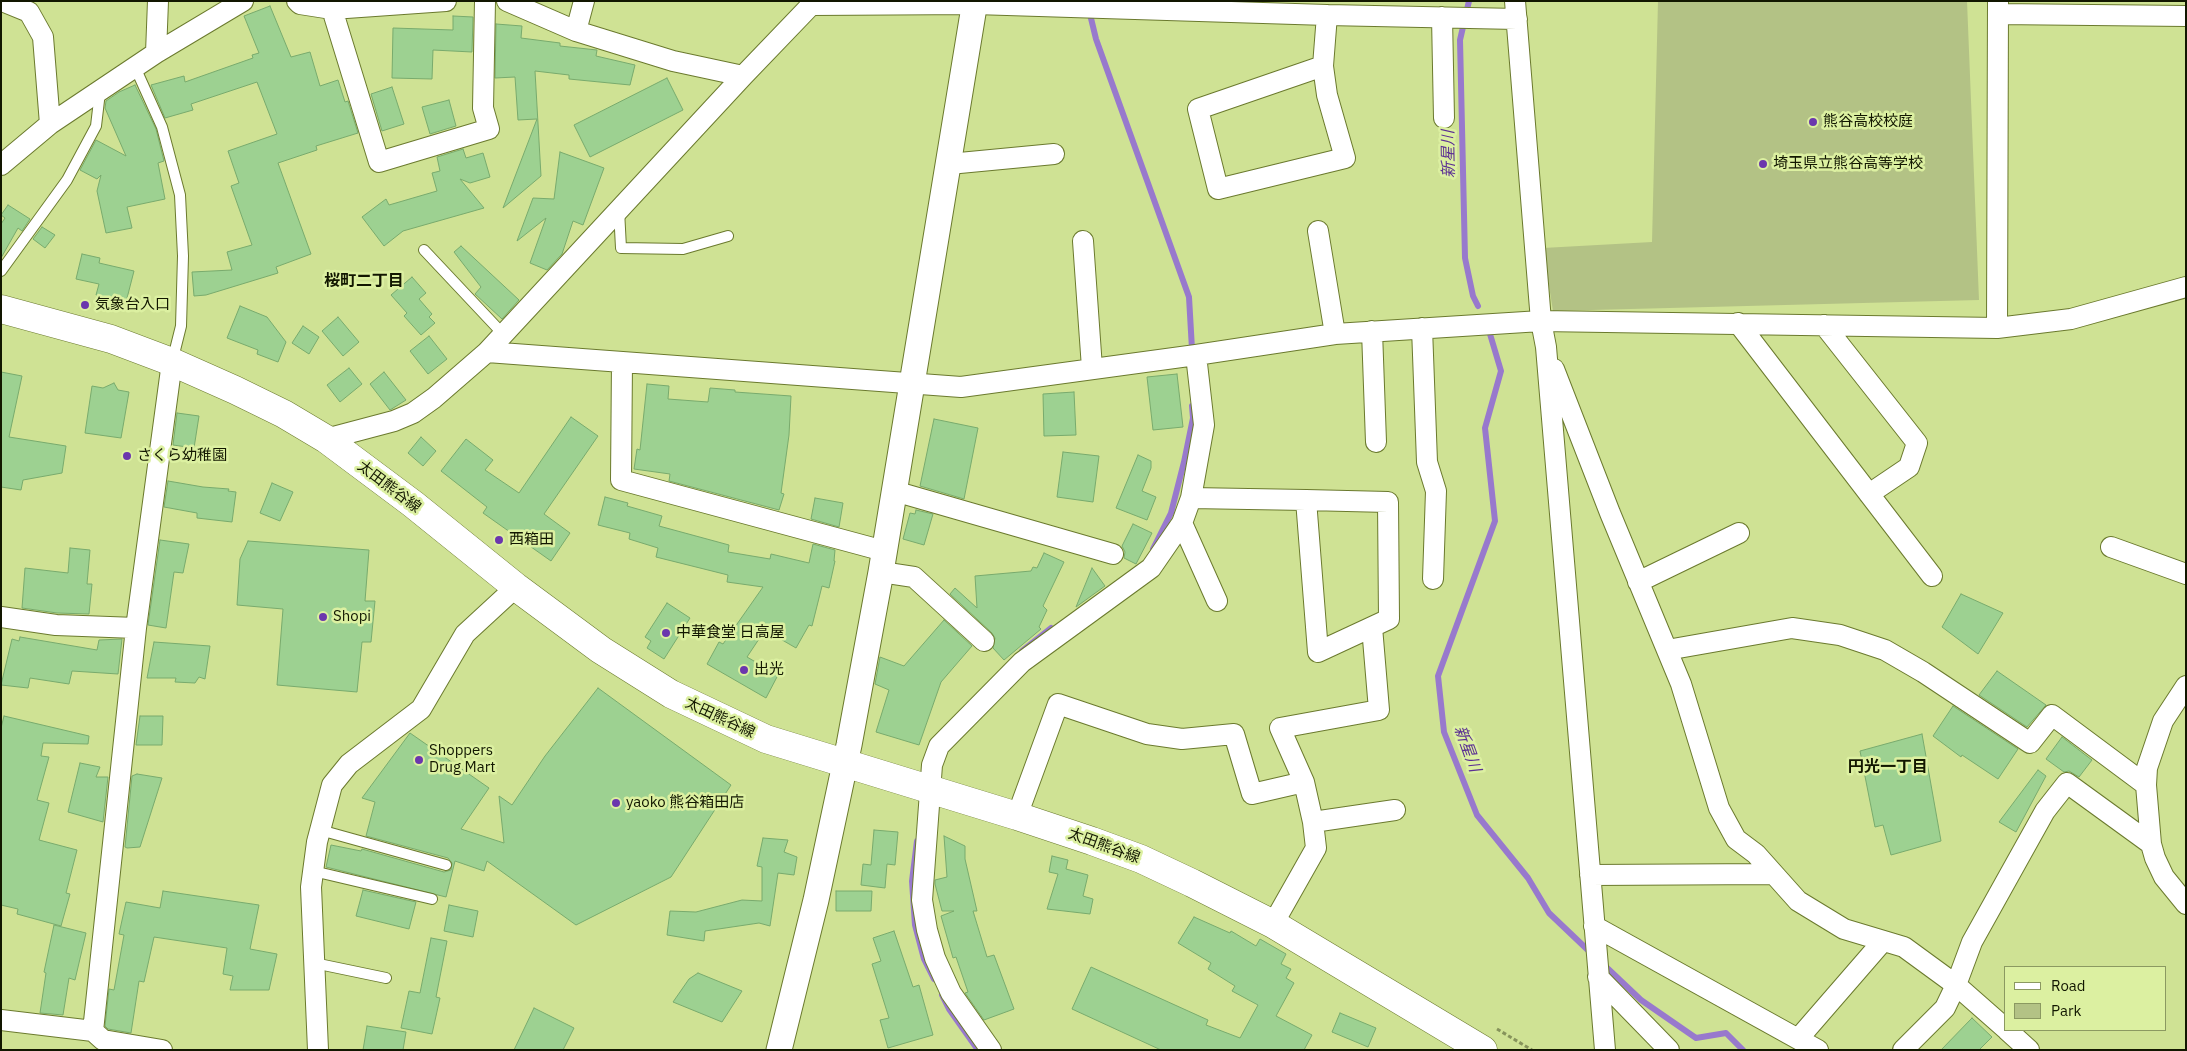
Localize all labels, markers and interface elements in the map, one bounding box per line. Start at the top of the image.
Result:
place label: 熊谷高校校庭 [1823,113,1913,131]
marker: 熊谷高校校庭 [1807,116,1819,128]
water label: 新星川 [1439,130,1459,178]
place label: 埼玉県立熊谷高等学校 [1773,155,1923,173]
marker: 埼玉県立熊谷高等学校 [1757,158,1769,170]
district label: 桜町二丁目 [324,271,404,291]
place label: 気象台入口 [95,296,170,314]
marker: 気象台入口 [79,299,91,311]
place label: さくら幼稚園 [137,447,227,465]
marker: さくら幼稚園 [121,450,133,462]
street label: 太田熊谷線 [354,457,424,517]
place label: 西箱田 [509,531,554,549]
marker: 西箱田 [493,534,505,546]
place label: Shopi [333,608,371,626]
marker: Shopi [317,611,329,623]
place label: 中華食堂 日高屋 [676,624,785,642]
marker: 中華食堂 日高屋 [660,627,672,639]
place label: 出光 [754,661,784,679]
marker: 出光 [738,664,750,676]
street label: 太田熊谷線 [682,694,758,742]
water label: 新星川 [1450,723,1484,775]
place label: Shoppers Drug Mart [429,742,496,777]
marker: Shoppers Drug Mart [413,754,425,766]
district label: 円光一丁目 [1848,757,1928,777]
place label: yaoko 熊谷箱田店 [626,794,744,812]
marker: yaoko 熊谷箱田店 [610,797,622,809]
street label: 太田熊谷線 [1066,825,1142,867]
legend [2004,966,2167,1031]
text: Road [2051,976,2086,995]
text: Park [2051,1001,2081,1020]

